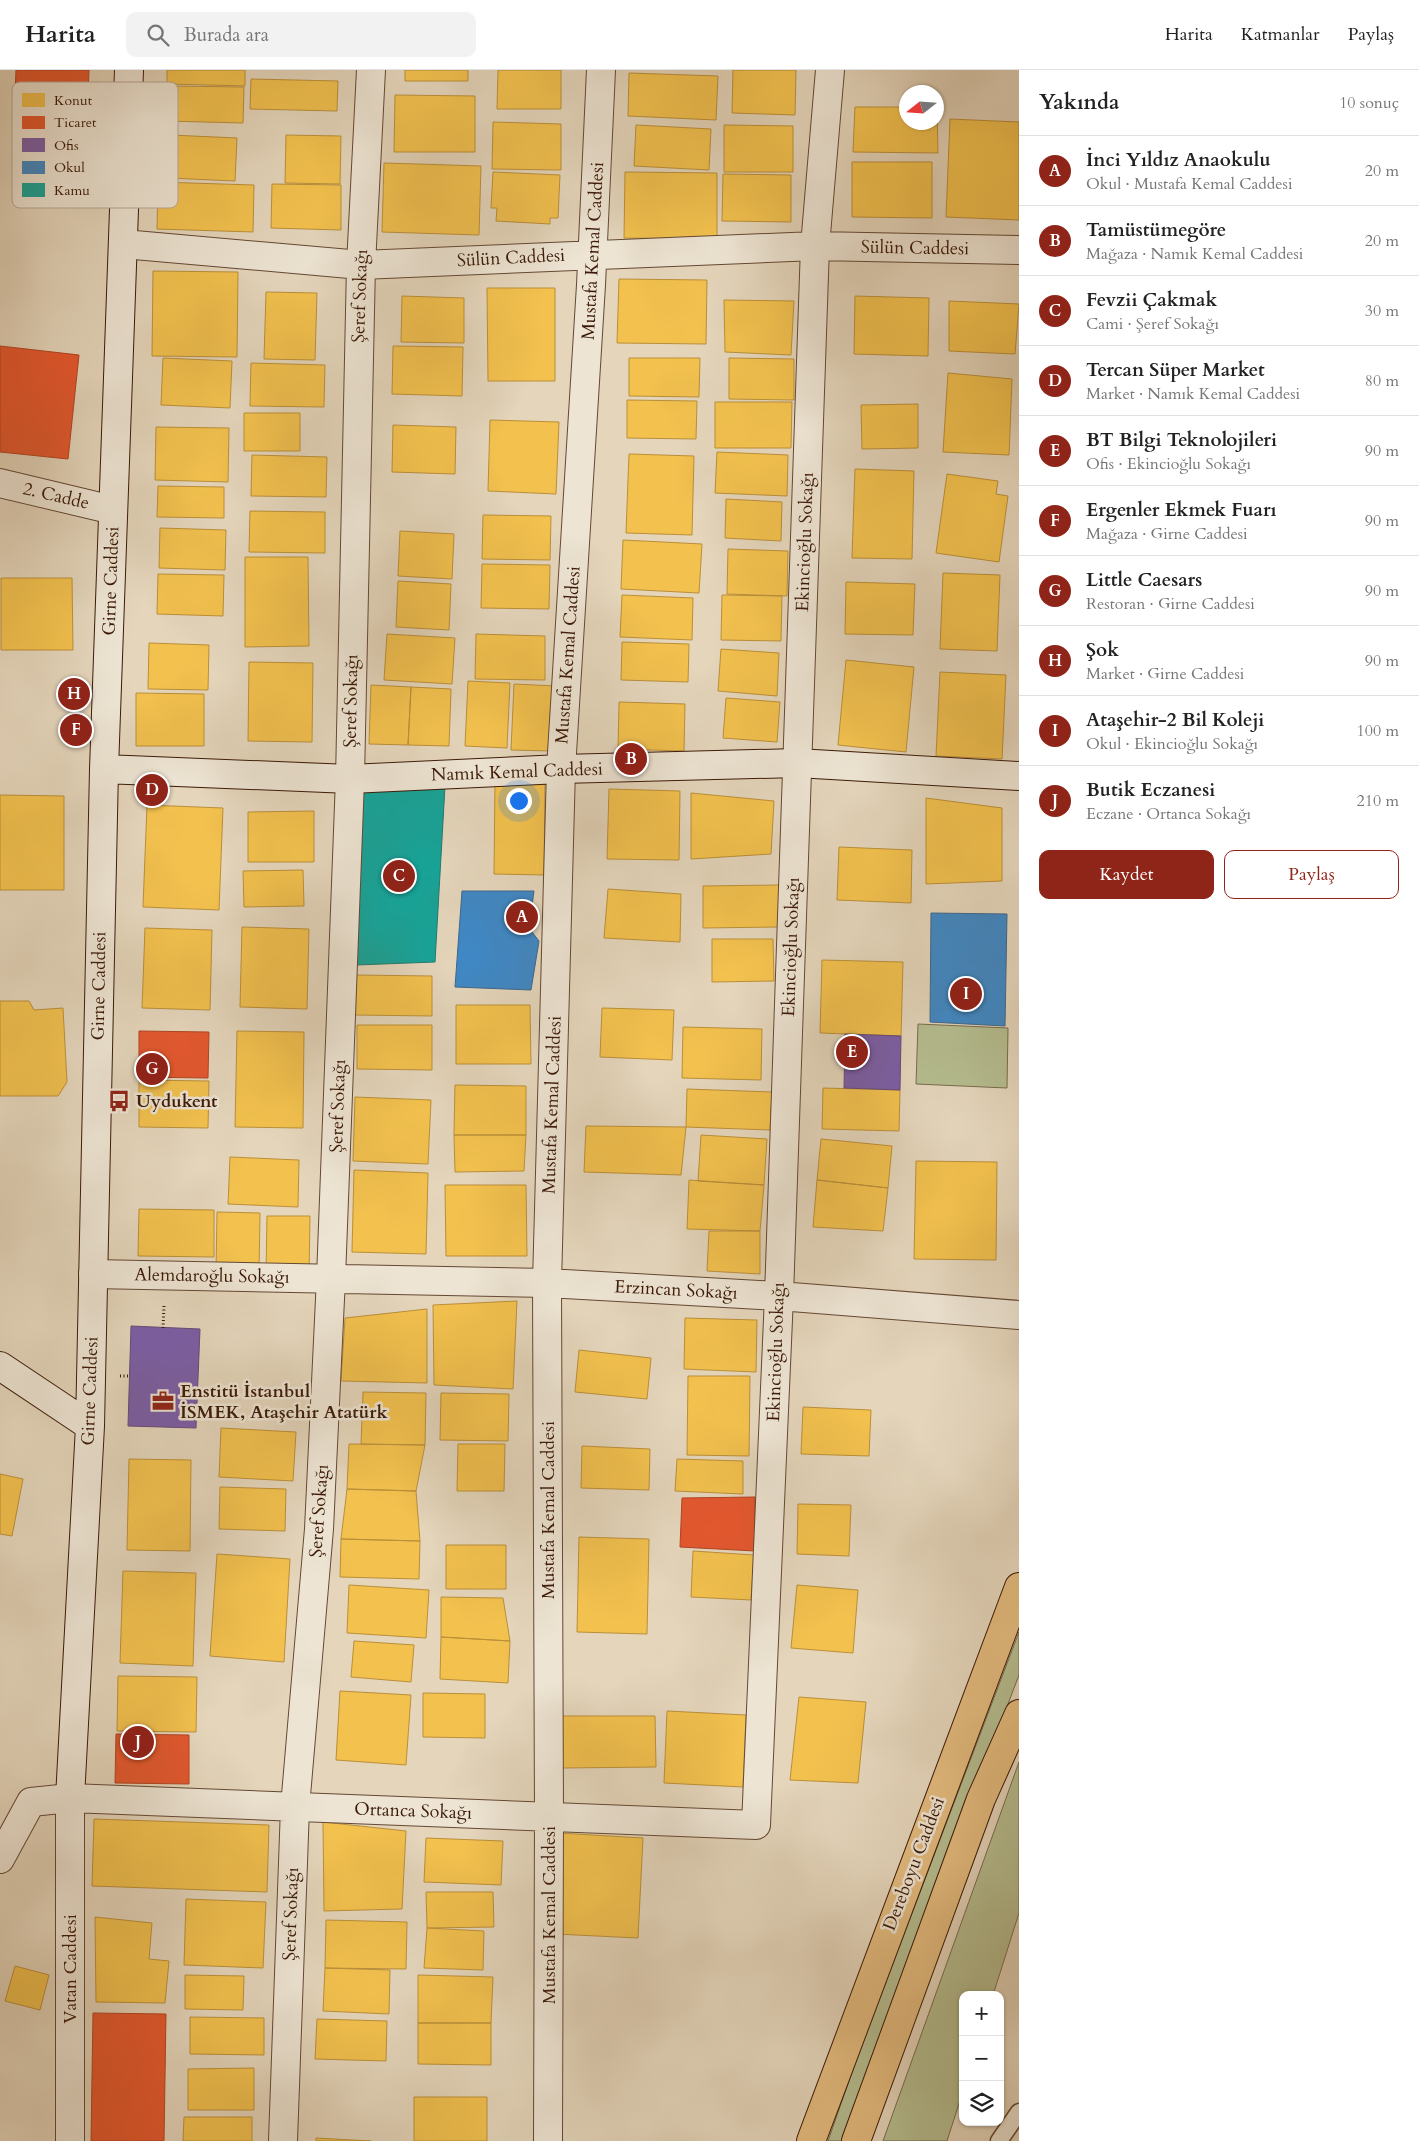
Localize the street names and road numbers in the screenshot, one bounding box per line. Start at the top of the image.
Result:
street label: Mustafa Kemal Caddesi [576,161,610,341]
street label: Sülün Caddesi [861,235,969,261]
street label: Sülün Caddesi [456,243,566,273]
street label: Şeref Sokağı [346,249,374,343]
street label: Ekincioğlu Sokağı [790,472,820,612]
street label: 2. Cadde [20,476,92,516]
street label: Girne Caddesi [97,526,125,636]
street label: Mustafa Kemal Caddesi [549,565,587,745]
street label: Şeref Sokağı [338,654,364,748]
street label: Namık Kemal Caddesi [431,757,603,787]
street label: Ekincioğlu Sokağı [776,877,806,1017]
street label: Girne Caddesi [86,931,112,1041]
street label: Mustafa Kemal Caddesi [536,1015,568,1195]
street label: Şeref Sokağı [324,1059,352,1153]
street label: Alemdaroğlu Sokağı [134,1262,290,1290]
street label: Erzincan Sokağı [614,1274,738,1306]
street label: Ekincioğlu Sokağı [761,1282,791,1422]
street label: Girne Caddesi [76,1336,104,1446]
street label: Mustafa Kemal Caddesi [536,1421,561,1599]
street label: Şeref Sokağı [303,1463,335,1559]
street label: Dereboyu Caddesi [877,1794,951,1934]
street label: Ortanca Sokağı [354,1796,472,1826]
street label: Mustafa Kemal Caddesi [537,1826,562,2004]
street label: Şeref Sokağı [277,1867,305,1961]
street label: Vatan Caddesi [58,1914,83,2024]

